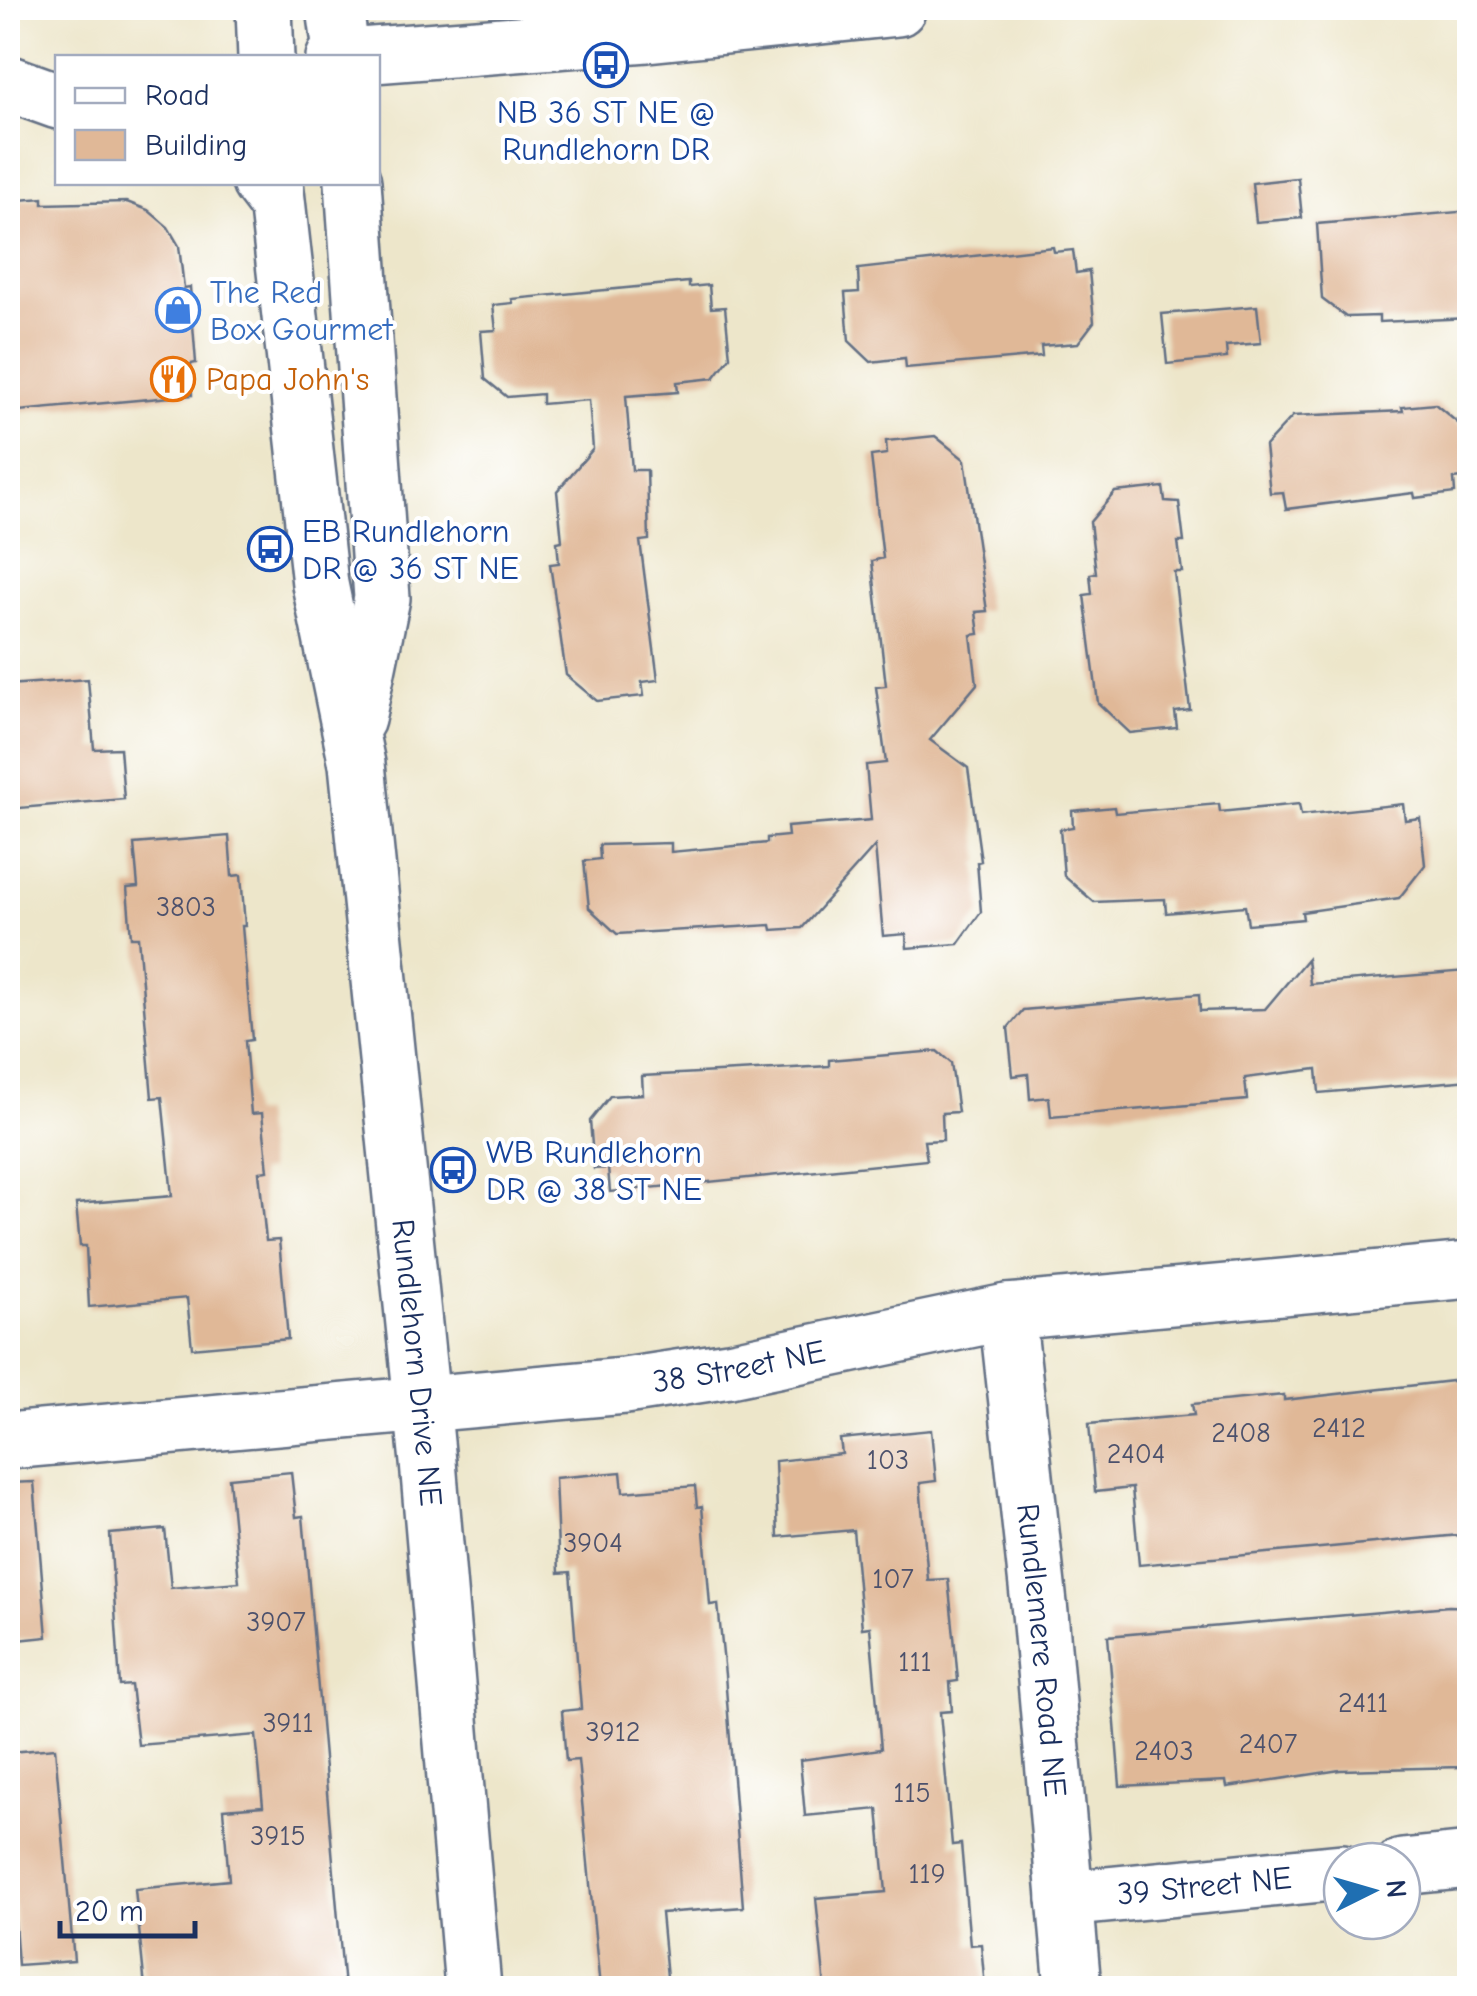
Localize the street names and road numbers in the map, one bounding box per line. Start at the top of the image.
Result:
street label: Rundlehorn Drive NE [385,1217,450,1508]
street label: 38 Street NE [650,1332,828,1400]
street label: Rundlemere Road NE [1010,1501,1075,1798]
street label: 39 Street NE [1115,1859,1293,1912]

